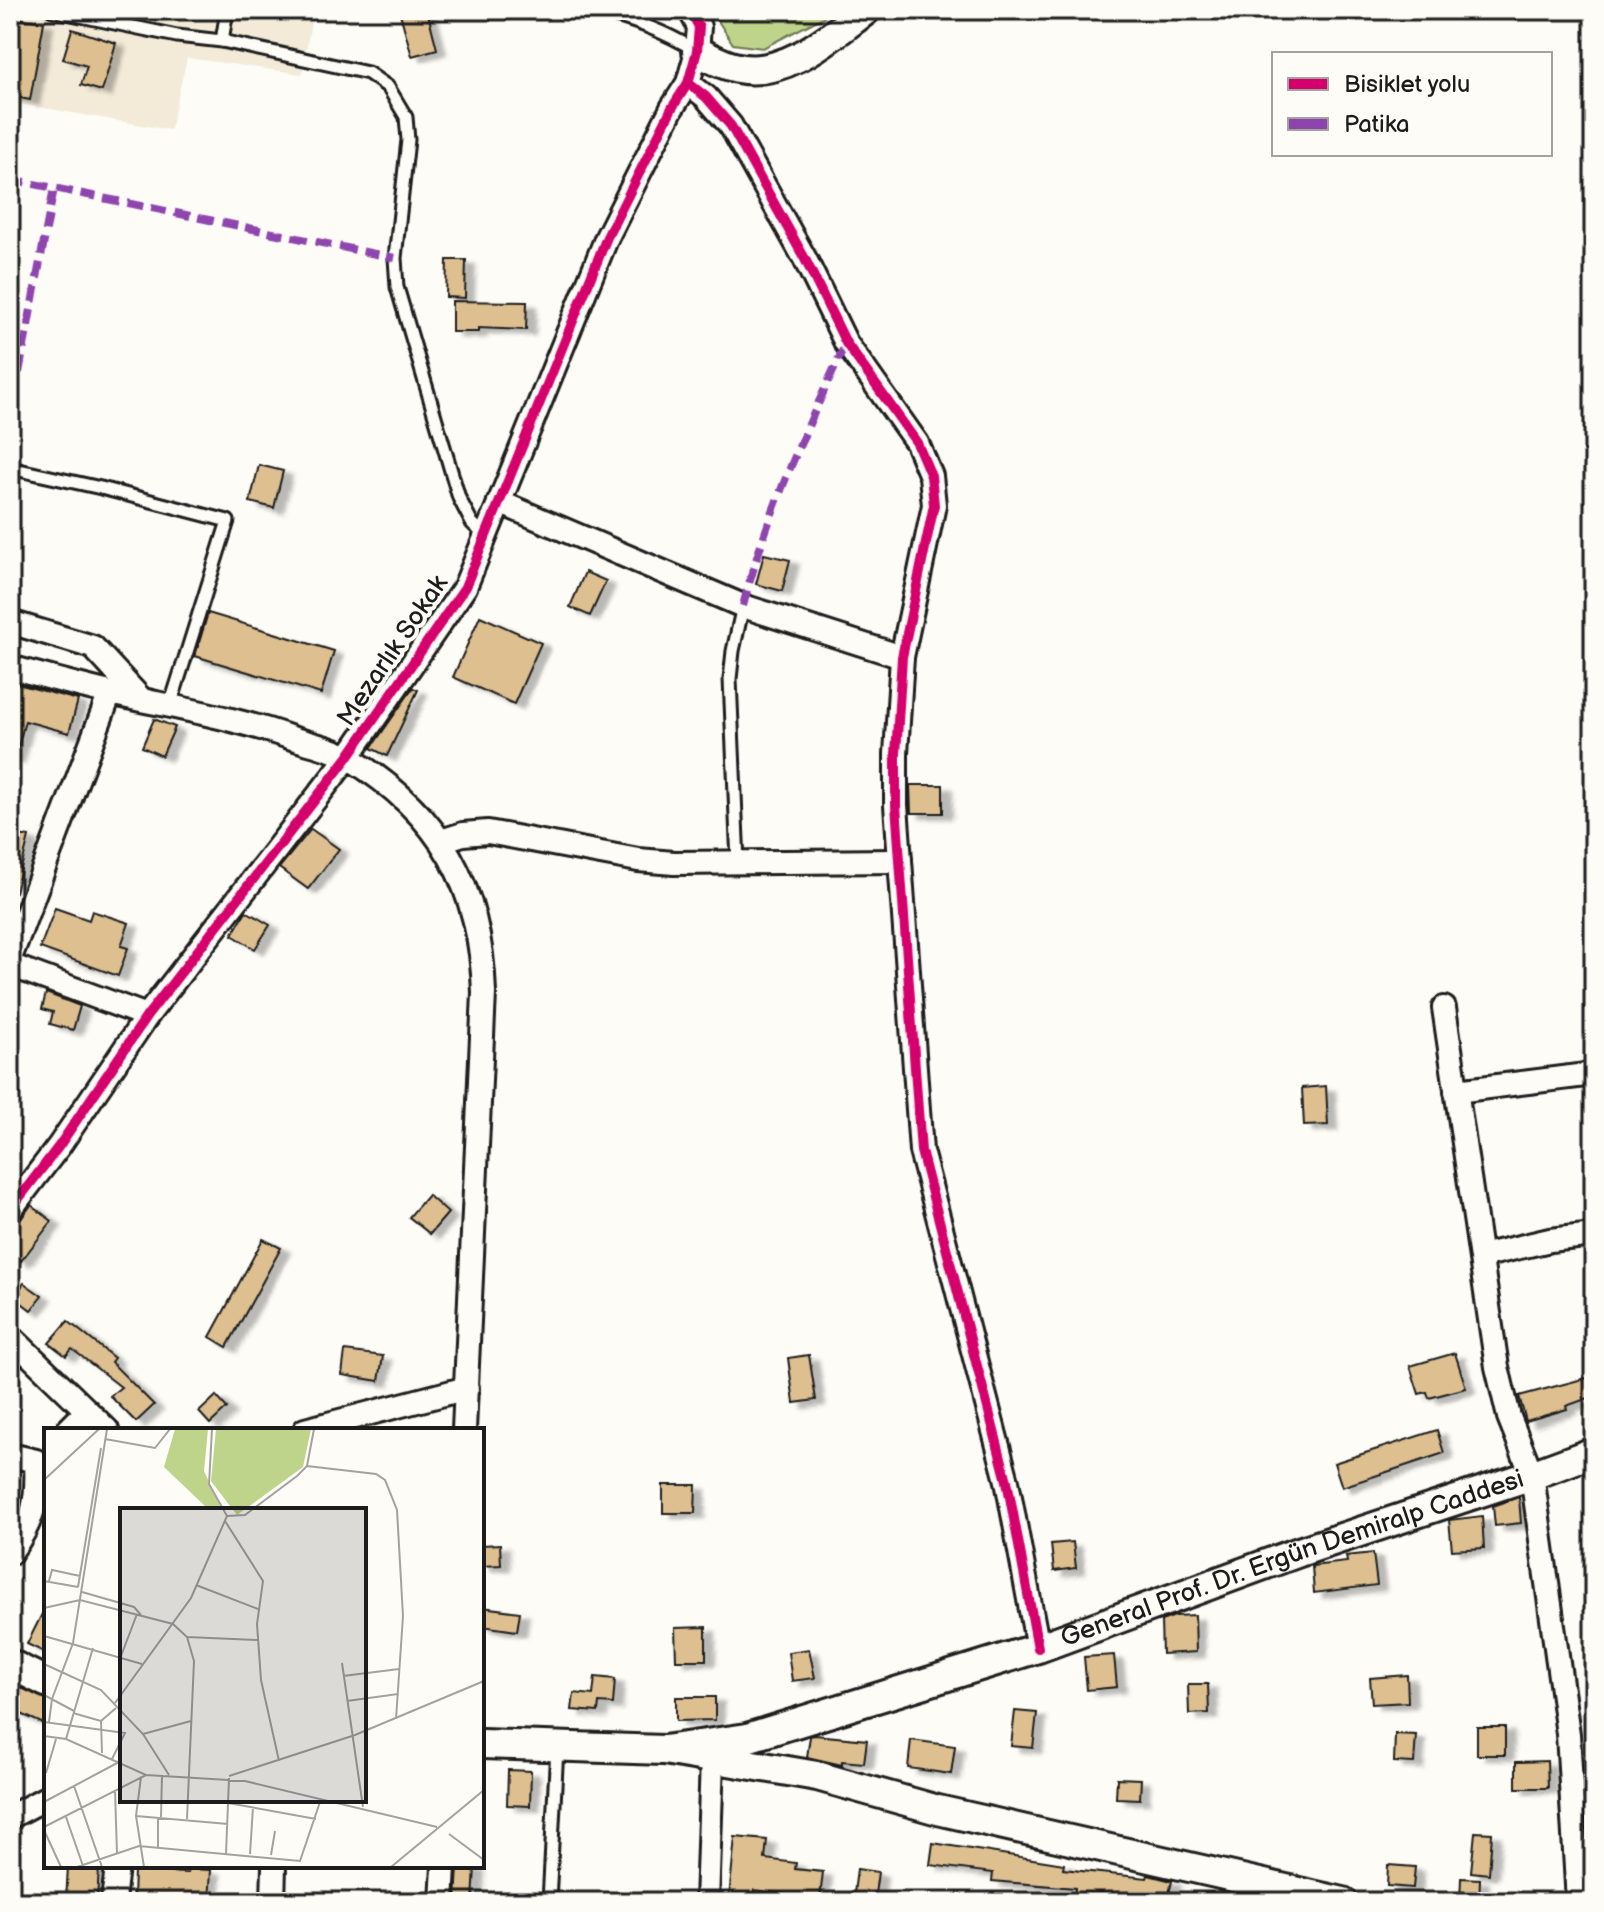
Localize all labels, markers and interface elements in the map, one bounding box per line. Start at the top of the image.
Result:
legend [1272,52,1552,156]
text: Bisiklet yolu [1344,70,1470,99]
text: Patika [1344,110,1410,139]
street label: Mezarlık Sokak [331,569,455,732]
inset map [44,1428,484,1868]
street label: General Prof. Dr. Ergün Demiralp Caddesi [1056,1463,1528,1654]

